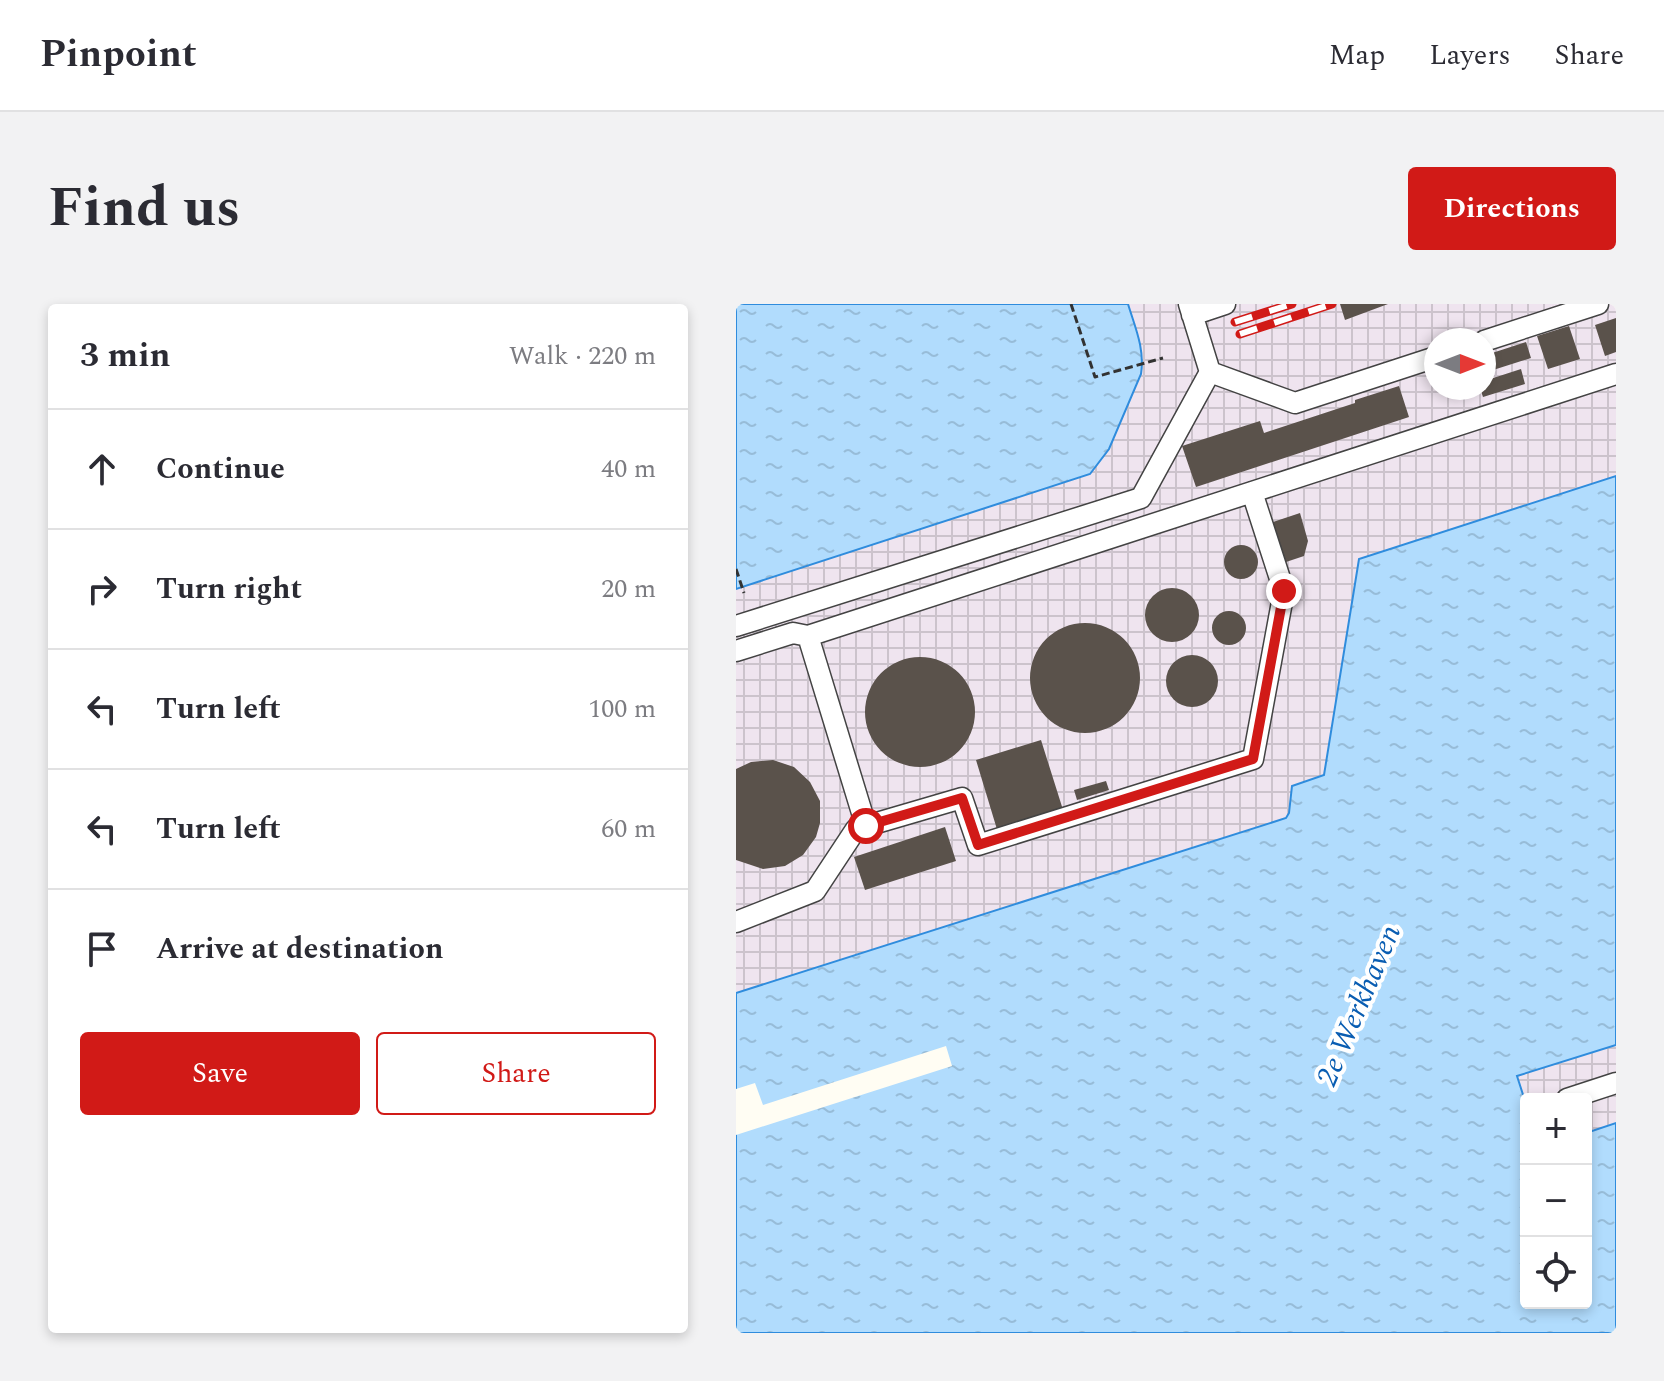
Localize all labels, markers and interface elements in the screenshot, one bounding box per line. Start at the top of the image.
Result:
text: Pinpoint [40,26,197,84]
text: Map [1329,34,1385,77]
text: Layers [1429,34,1511,77]
text: Share [1555,34,1624,77]
text: Find us [48,166,241,251]
button: Directions [1408,167,1616,250]
north arrow [1424,328,1496,400]
text: 3 min [80,330,170,382]
text: Walk · 220 m [509,336,656,376]
text: Continue [156,446,285,492]
icon: ahead [80,447,124,491]
text: 40 m [601,449,656,489]
text: Turn right [156,566,302,612]
icon: right [80,567,124,611]
text: 20 m [601,569,656,609]
route end [1266,573,1302,609]
text: Turn left [156,686,281,732]
icon: left [80,687,124,731]
text: 100 m [588,689,656,729]
text: Turn left [156,806,281,852]
icon: left [80,807,124,851]
route start [848,808,884,844]
text: 60 m [601,809,656,849]
water label: 2e Werkhaven [1304,917,1414,1094]
text: Arrive at destination [156,926,443,972]
icon: arrive [80,927,124,971]
button: Save [80,1032,360,1115]
button: Share [376,1032,656,1115]
map controls [1520,1093,1592,1309]
button: + [1520,1093,1592,1165]
button: − [1520,1165,1592,1237]
button: locate [1520,1237,1592,1309]

